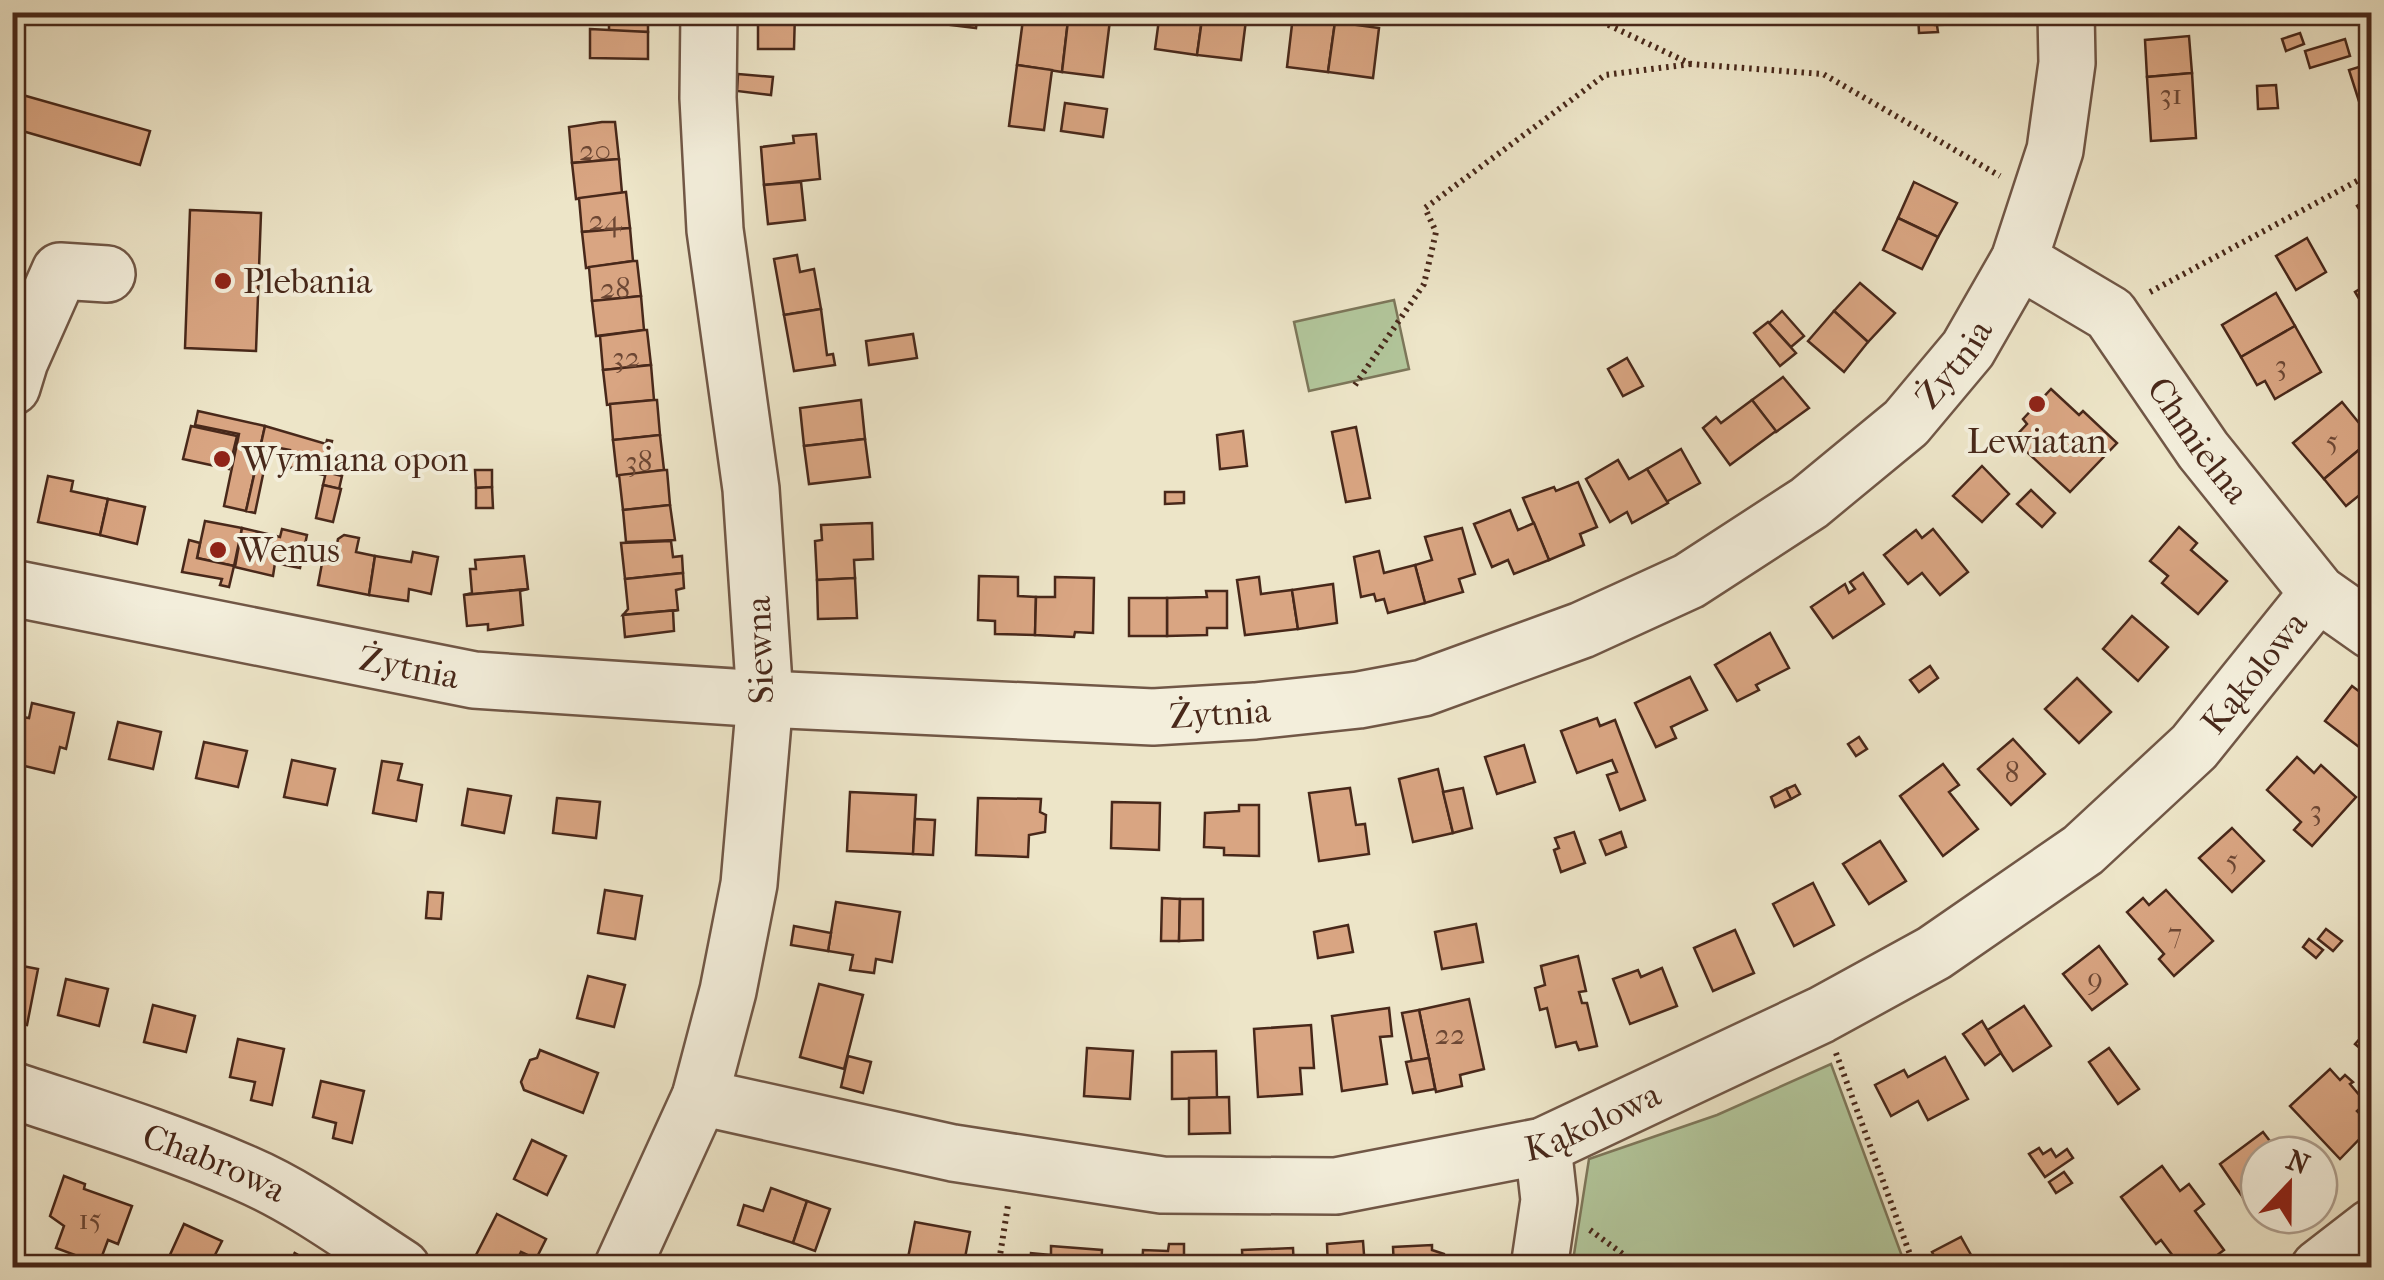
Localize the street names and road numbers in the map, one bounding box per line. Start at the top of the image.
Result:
street label: Żytnia [1907,312,2001,416]
street label: Chmielna [2139,370,2259,512]
street label: Siewna [738,595,782,704]
street label: Kąkolowa [2193,602,2316,742]
street label: Żytnia [356,637,464,697]
street label: Żytnia [1168,689,1273,737]
street label: Kąkolowa [1521,1073,1668,1170]
street label: Chabrowa [137,1115,294,1211]

